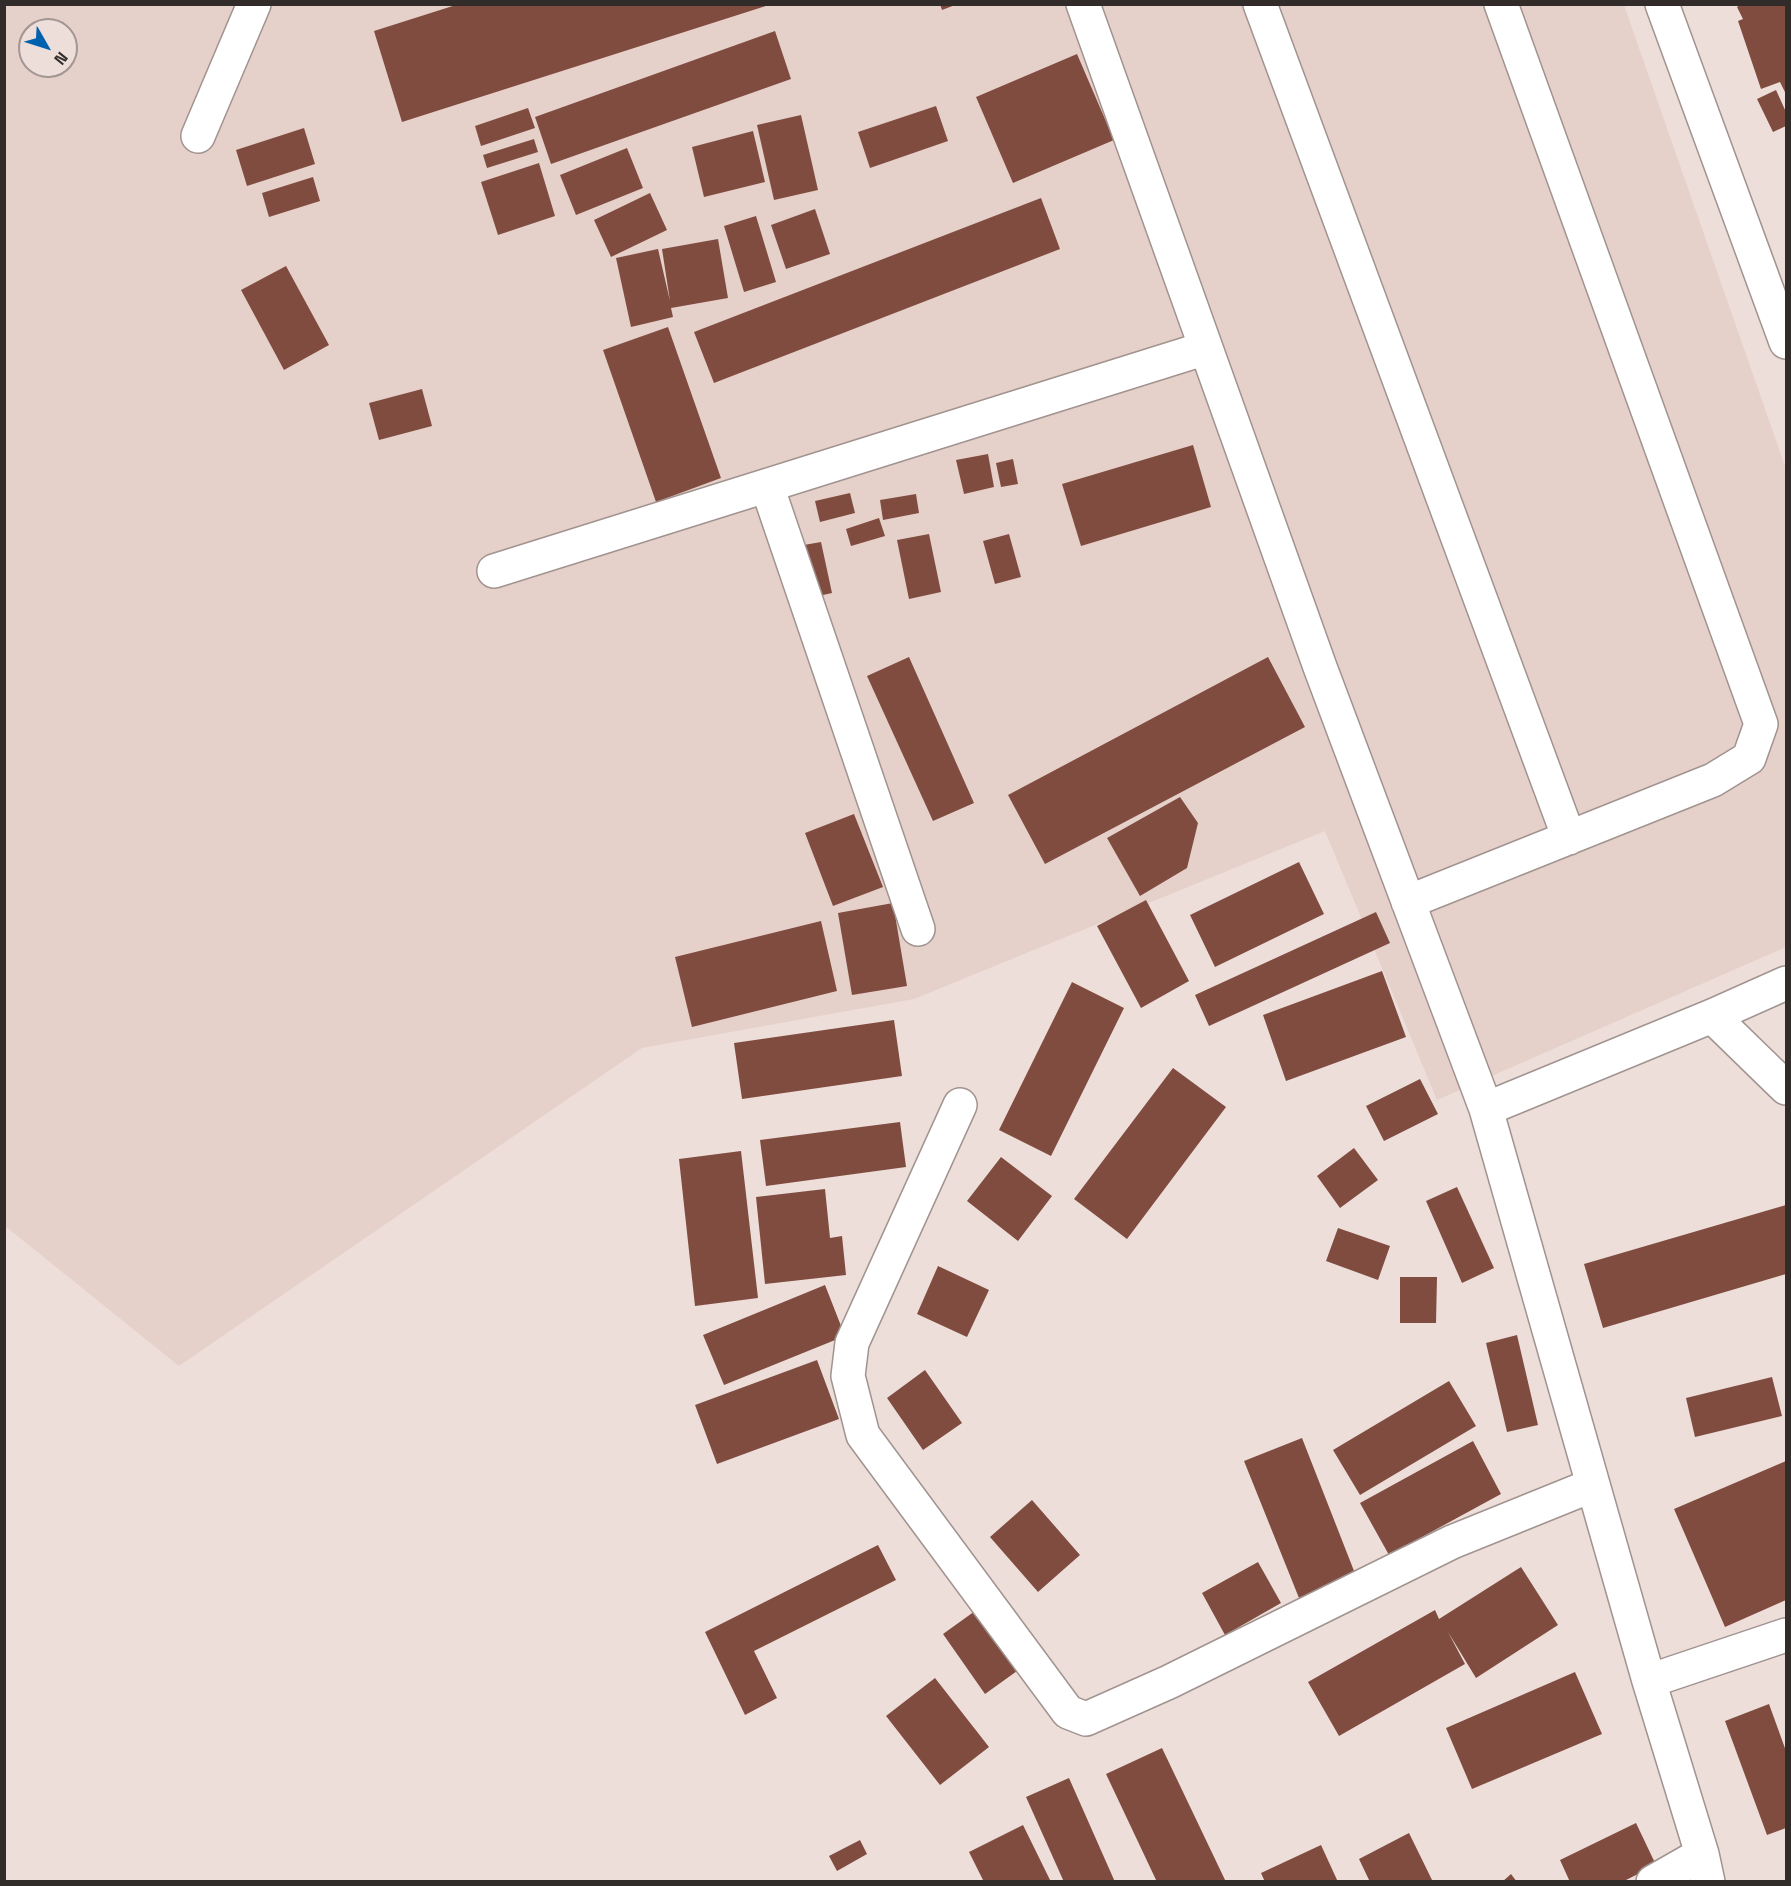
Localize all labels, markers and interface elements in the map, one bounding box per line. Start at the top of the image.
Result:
north arrow [18,18,78,78]
text: N [49,48,72,69]

